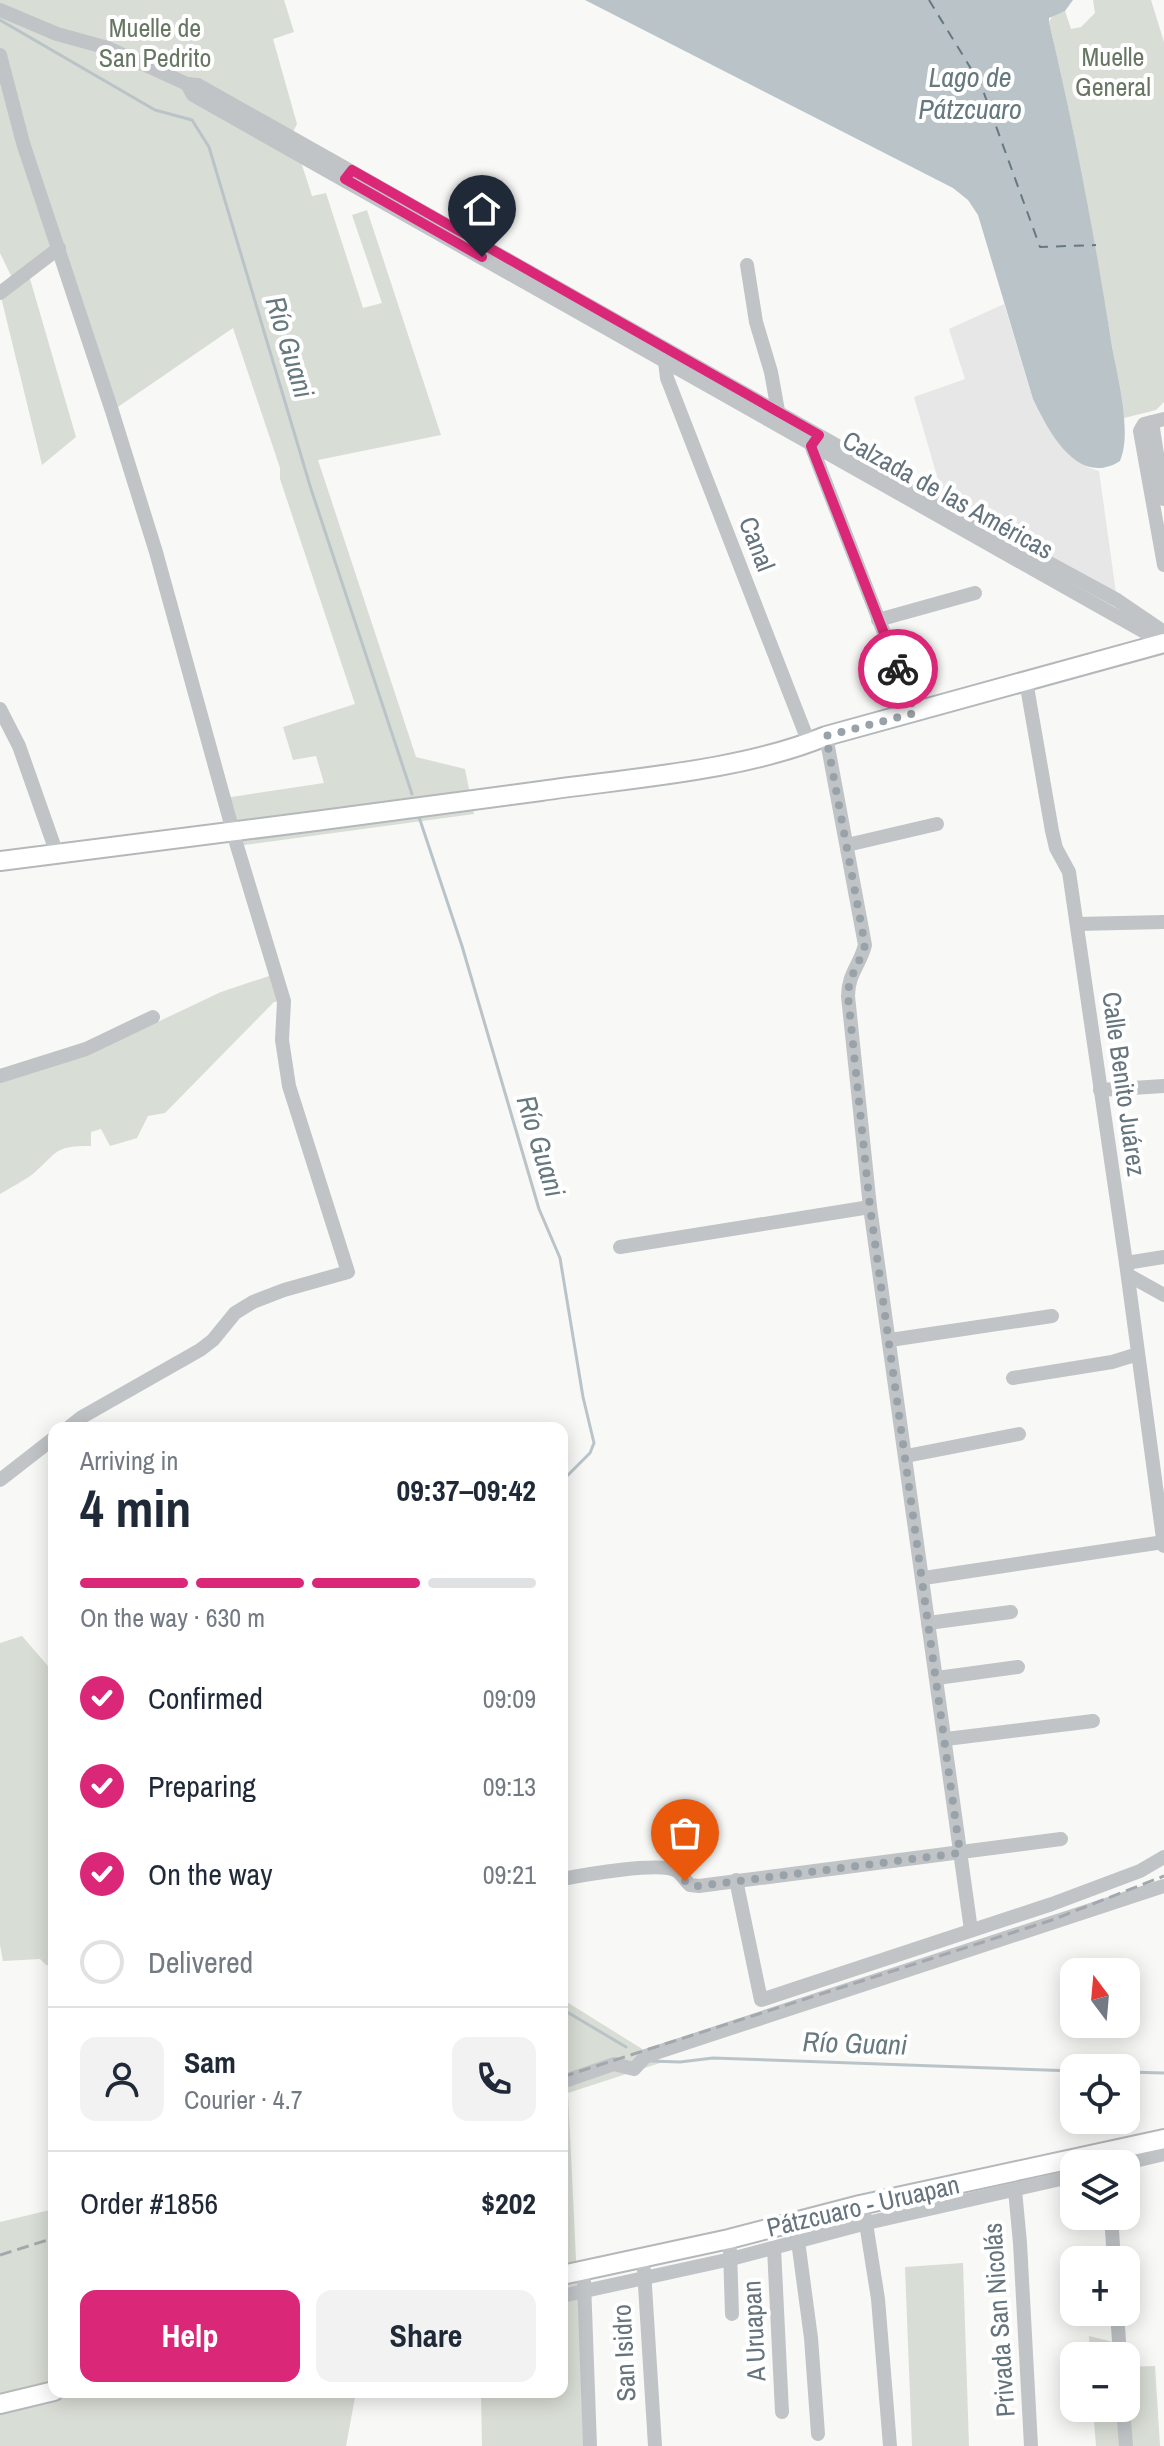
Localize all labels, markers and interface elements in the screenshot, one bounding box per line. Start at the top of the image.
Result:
park label: Muelle de San Pedrito [99,10,211,75]
park label: Muelle General [1075,39,1151,104]
water label: Lago de Pátzcuaro [918,58,1022,128]
pin [448,175,516,257]
icon: home [460,187,504,231]
water label: Río Guani [257,291,324,403]
street label: Calzada de las Américas [837,422,1060,567]
street label: Canal [731,512,784,576]
courier [858,629,938,709]
icon: bike [876,647,920,691]
street label: Calle Benito Juárez [1094,989,1155,1178]
water label: Río Guani [508,1090,575,1202]
text: Arriving in [80,1443,178,1478]
text: 09:37–09:42 [397,1470,536,1510]
text: 4 min [80,1473,191,1543]
text: On the way · 630 m [80,1600,265,1635]
icon: check [80,1676,124,1720]
text: Confirmed [148,1678,263,1718]
text: 09:09 [483,1681,536,1716]
icon: check [80,1764,124,1808]
text: Preparing [148,1766,256,1806]
text: 09:13 [483,1769,536,1804]
pin [651,1799,719,1881]
icon: bag [663,1811,707,1855]
icon: check [80,1852,124,1896]
text: On the way [148,1854,272,1894]
text: 09:21 [483,1857,536,1892]
text: Delivered [148,1942,253,1982]
north arrow [1060,1958,1140,2038]
map controls [1060,1958,1140,2422]
water label: Río Guani [802,2022,909,2064]
button: person [80,2037,164,2121]
button: phone [452,2037,536,2121]
text: Sam [184,2042,236,2082]
button: locate [1060,2054,1140,2134]
text: Courier · 4.7 [184,2082,303,2117]
button: layers [1060,2150,1140,2230]
street label: Pátzcuaro - Uruapan [763,2166,963,2245]
text: Order #1856 [80,2183,218,2223]
text: $202 [481,2183,536,2223]
street label: Privada San Nicolás [974,2222,1023,2418]
button: + [1060,2246,1140,2326]
street label: A Uruapan [733,2280,774,2383]
button: Help [80,2290,300,2382]
button: Share [316,2290,536,2382]
street label: San Isidro [603,2304,644,2402]
button: − [1060,2342,1140,2422]

